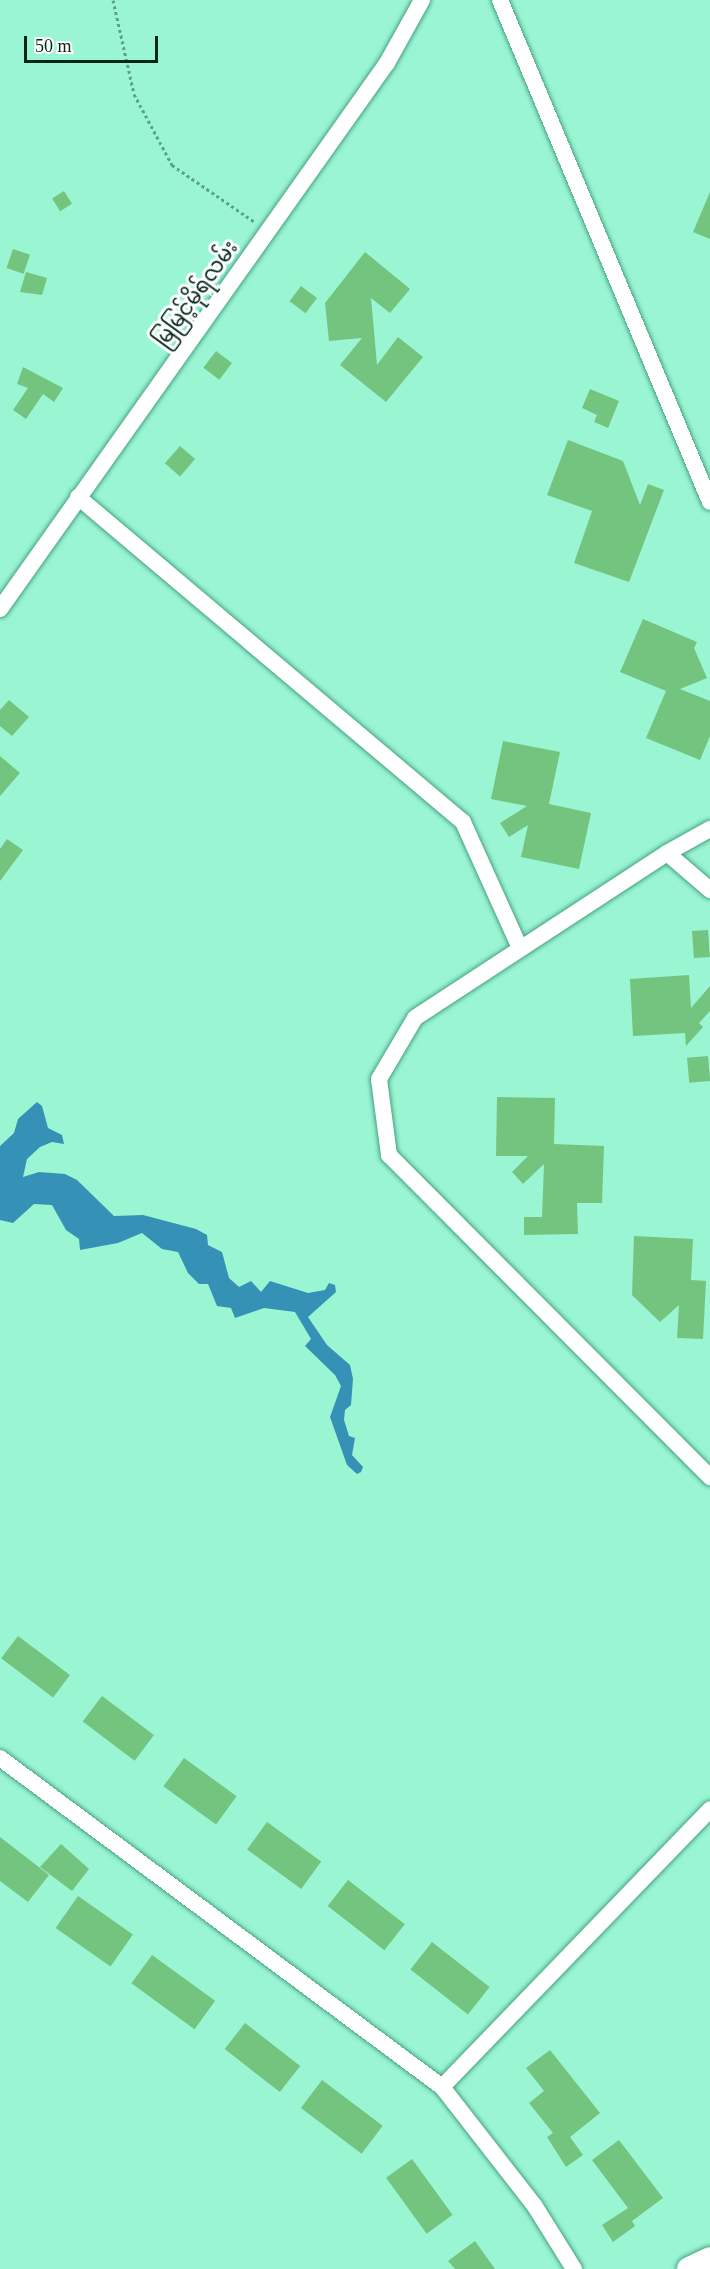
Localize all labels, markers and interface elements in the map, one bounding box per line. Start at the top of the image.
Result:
scale bar [27,24,160,62]
text: 50 m [35,36,72,56]
street label: မြမြင့်မိုရ်လမ်း [149,236,243,352]

